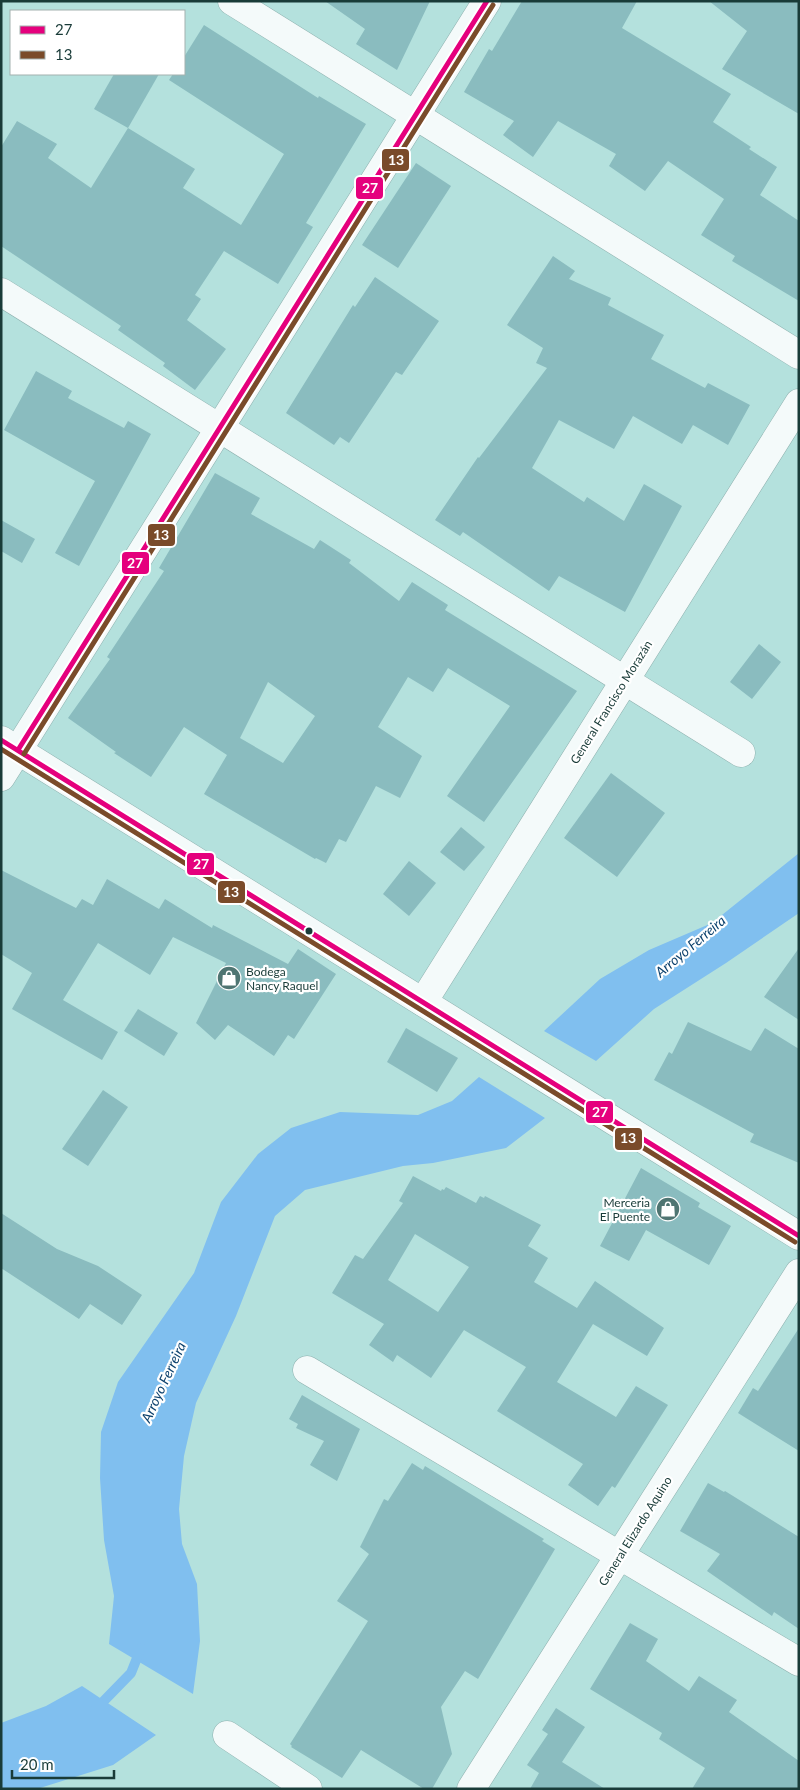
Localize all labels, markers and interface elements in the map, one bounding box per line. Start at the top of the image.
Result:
legend [10,10,185,75]
text: 27 [55,20,73,38]
text: 13 [55,45,72,63]
line badge: 13 [381,148,410,172]
text: 13 [388,151,404,168]
line badge: 27 [355,176,384,200]
text: 27 [362,179,378,196]
line badge: 13 [147,523,176,547]
text: 13 [153,526,169,543]
line badge: 27 [121,551,150,575]
text: 27 [127,554,143,571]
street label: General Francisco Morazán [567,637,655,767]
line badge: 27 [186,852,215,876]
text: 27 [193,855,209,872]
line badge: 13 [217,880,246,904]
text: 13 [223,883,239,900]
water label: Arroyo Ferreira [651,912,729,981]
unlabelled marker [304,926,314,936]
place label: Bodega Nancy Raquel [246,964,318,993]
shop icon: Bodega Nancy Raquel [216,965,242,991]
line badge: 27 [585,1100,614,1124]
text: 27 [592,1103,608,1120]
line badge: 13 [614,1127,643,1151]
text: 13 [620,1129,636,1146]
place label: Merceria El Puente [600,1195,650,1224]
shop icon: Merceria El Puente [655,1196,681,1222]
water label: Arroyo Ferreira [137,1339,189,1426]
street label: General Elizardo Aquino [595,1473,675,1589]
scale bar [12,1748,115,1780]
text: 20 m [20,1755,54,1773]

